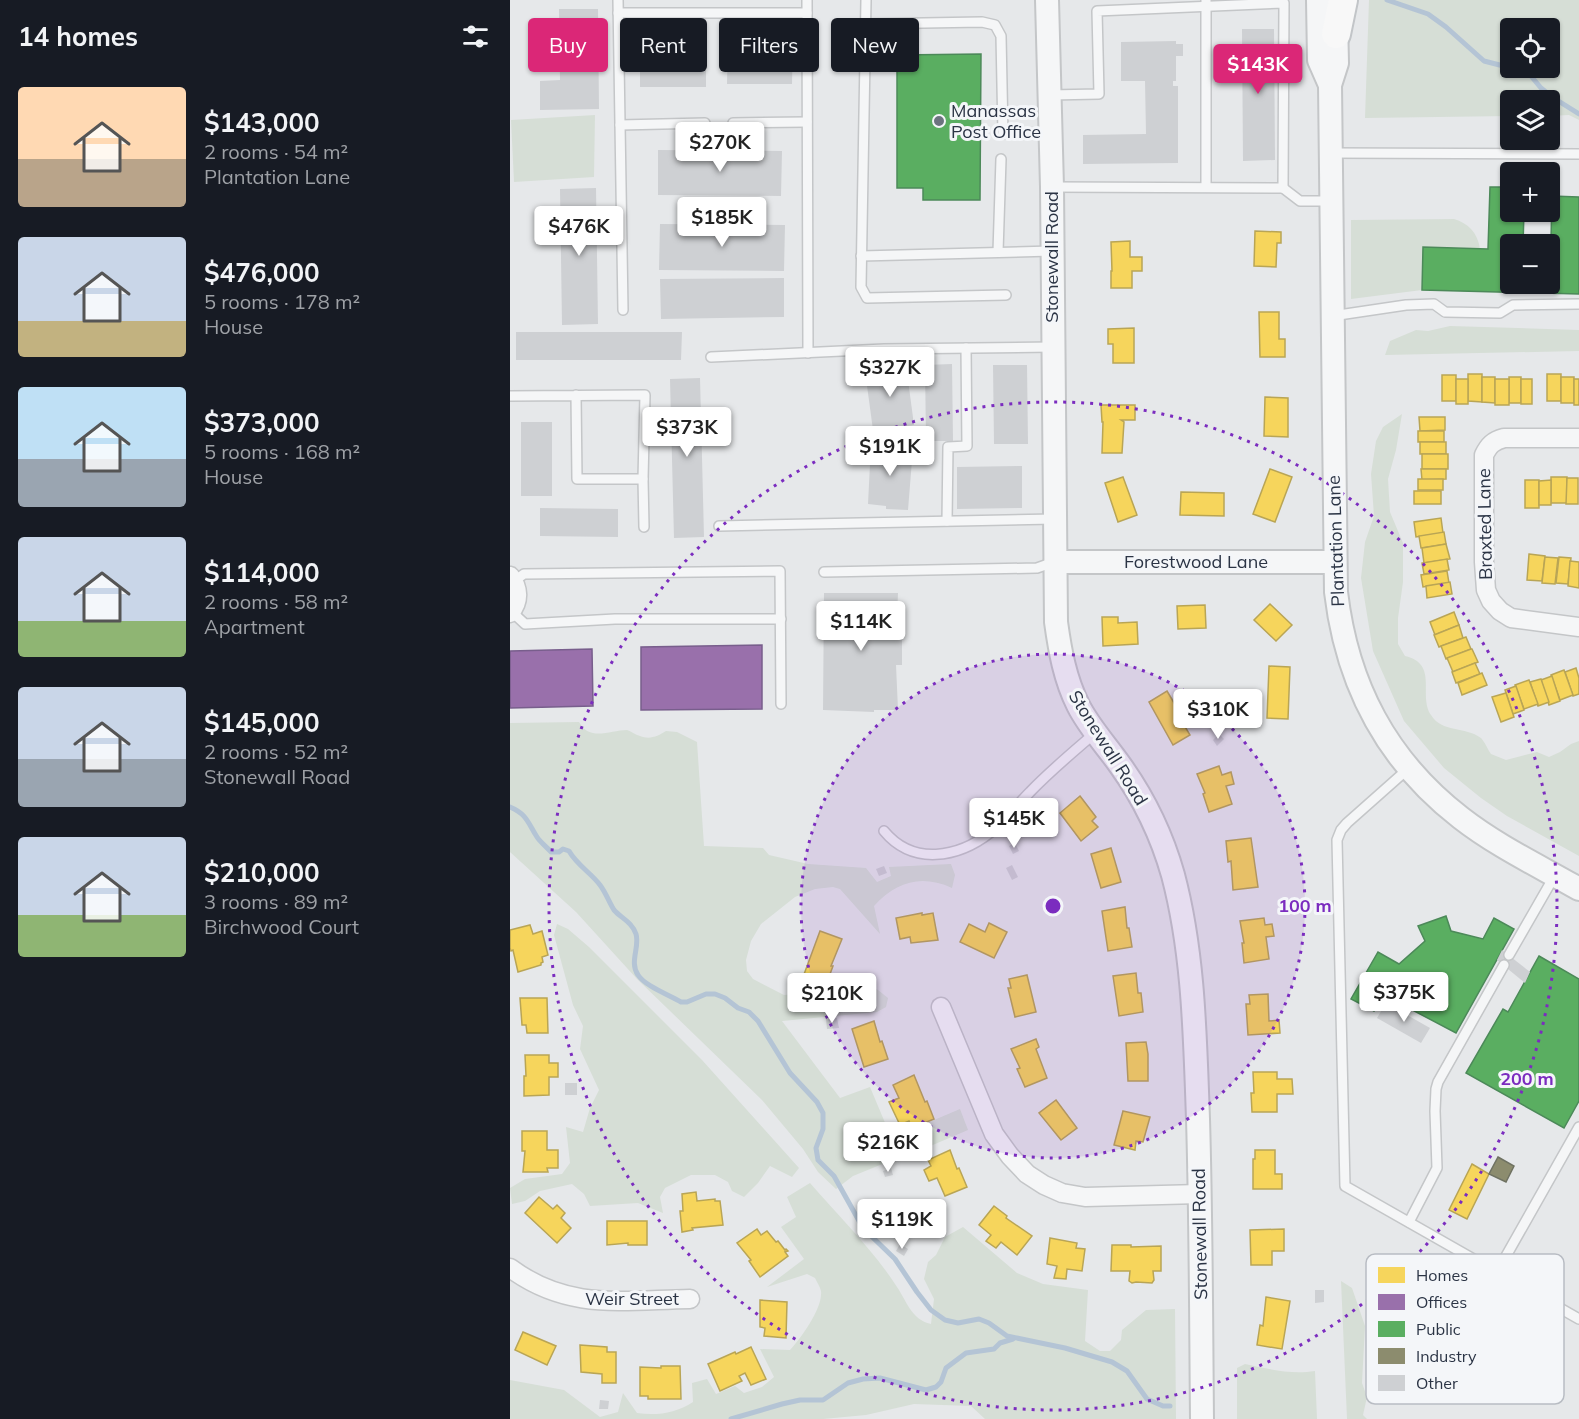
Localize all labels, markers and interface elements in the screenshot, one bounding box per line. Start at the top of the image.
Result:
chip: Buy [528,18,608,72]
chip: Rent [620,18,707,72]
chip: Filters [719,18,819,72]
chip: New [831,18,919,72]
map controls [1500,18,1560,294]
button: locate [1500,18,1560,78]
text: 14 homes [18,20,138,53]
icon: filters [459,20,492,53]
pin: $143K [1216,44,1300,95]
text: $143K [1227,51,1289,76]
button: layers [1500,90,1560,150]
place label: Manassas Post Office [951,99,1041,143]
text: $143,000 [204,106,320,139]
icon: home [66,111,138,183]
marker: Manassas Post Office [932,114,946,128]
pin: $270K [678,122,762,173]
text: $270K [689,129,751,154]
text: 2 rooms · 54 m² [204,139,348,164]
button: + [1500,162,1560,222]
text: Plantation Lane [204,164,350,189]
street label: Stonewall Road [1040,191,1063,323]
pin: $185K [680,197,764,248]
text: $185K [691,204,753,229]
pin: $476K [537,206,621,257]
text: $476K [548,213,610,238]
button: − [1500,234,1560,294]
text: $476,000 [204,256,320,289]
icon: home [66,261,138,333]
text: 5 rooms · 178 m² [204,289,360,314]
text: House [204,314,263,339]
pin: $327K [848,347,932,398]
text: $327K [859,354,921,379]
text: $373,000 [204,406,320,439]
pin: $373K [645,407,729,458]
icon: home [66,411,138,483]
text: $373K [656,414,718,439]
pin: $191K [848,426,932,477]
text: $191K [859,433,921,458]
text: 5 rooms · 168 m² [204,439,360,464]
text: House [204,464,263,489]
street label: Braxted Lane [1472,468,1497,580]
street label: Plantation Lane [1322,475,1349,607]
street label: Forestwood Lane [1124,550,1268,573]
text: $114,000 [204,556,320,589]
icon: home [66,561,138,633]
text: 2 rooms · 58 m² [204,589,348,614]
pin: $114K [819,601,903,652]
text: $114K [830,608,892,633]
text: Apartment [204,614,305,639]
street label: Stonewall Road [1064,686,1153,810]
pin: $310K [1176,689,1260,740]
text: $310K [1187,696,1249,721]
text: $145,000 [204,706,320,739]
icon: home [66,711,138,783]
text: 2 rooms · 52 m² [204,739,348,764]
text: Stonewall Road [204,764,350,789]
pin: $145K [972,798,1056,849]
text: $145K [983,805,1045,830]
text: $210,000 [204,856,320,889]
icon: home [66,861,138,933]
text: 3 rooms · 89 m² [204,889,348,914]
text: 100 m [1278,894,1332,917]
centre of rings [1043,896,1063,916]
text: Birchwood Court [204,914,359,939]
pin: $375K [1362,972,1446,1023]
pin: $210K [790,973,874,1024]
text: $375K [1373,979,1435,1004]
text: $210K [801,980,863,1005]
text: 200 m [1500,1067,1554,1090]
pin: $216K [846,1122,930,1173]
text: $216K [857,1129,919,1154]
street label: Stonewall Road [1187,1168,1212,1300]
pin: $119K [860,1199,944,1250]
text: $119K [871,1206,933,1231]
legend [1366,1254,1564,1404]
text: Homes [1416,1265,1468,1285]
street label: Weir Street [585,1287,679,1310]
text: Offices [1416,1292,1467,1312]
text: Public [1416,1319,1461,1339]
text: Industry [1416,1346,1477,1366]
text: Other [1416,1373,1458,1393]

